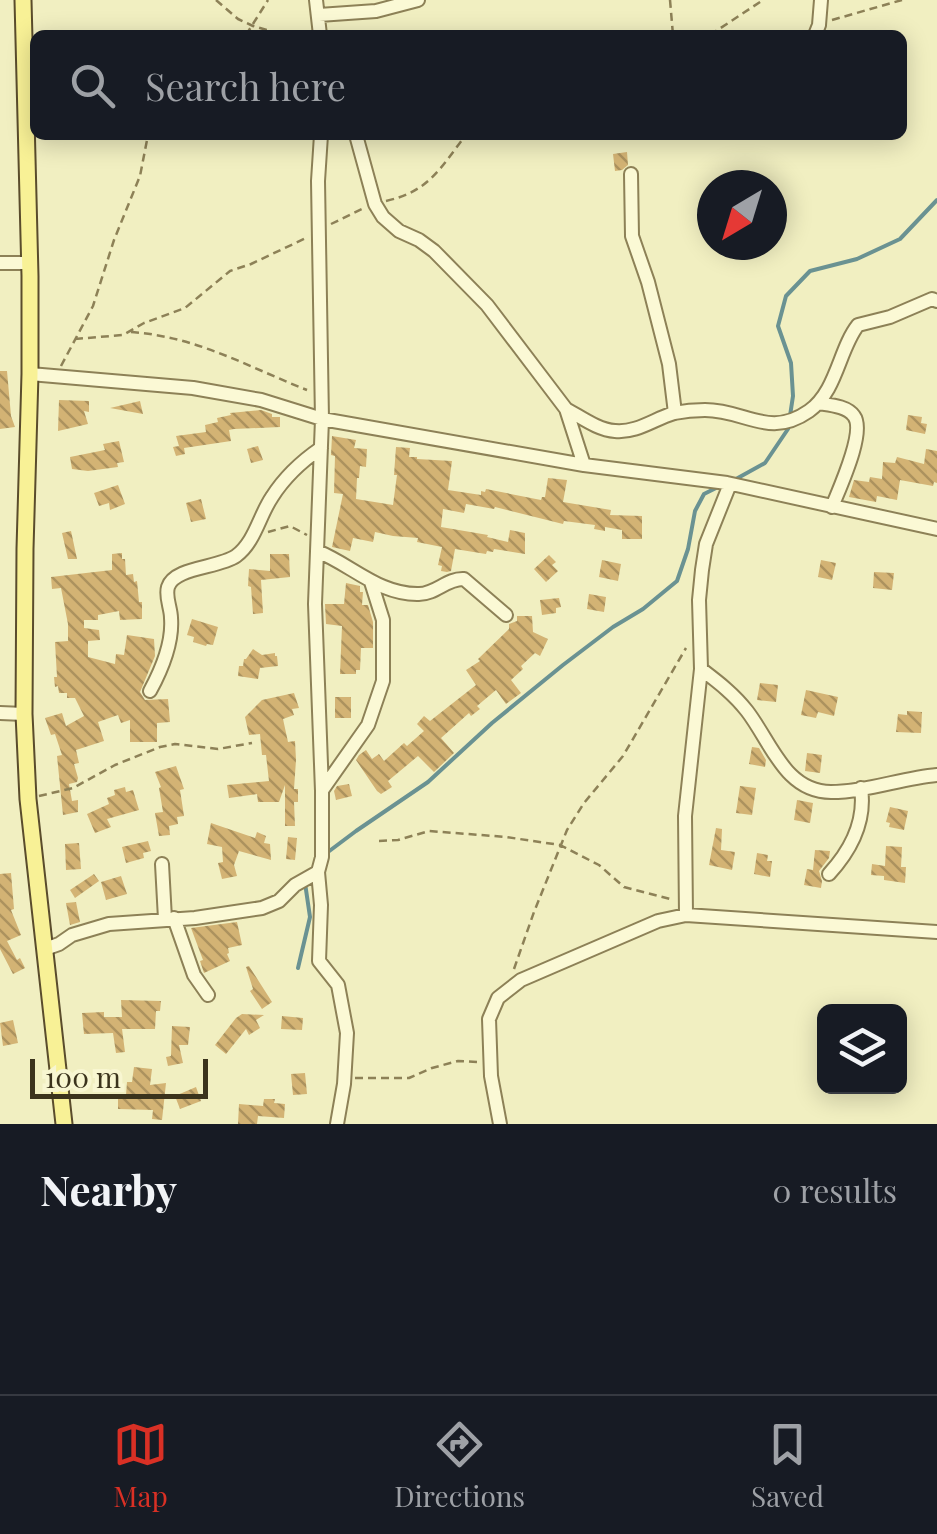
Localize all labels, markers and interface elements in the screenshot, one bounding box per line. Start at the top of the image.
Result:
search box [30,30,907,140]
icon: search [65,58,120,113]
text: Search here [145,60,346,111]
north arrow [697,170,787,260]
map controls [817,1004,907,1094]
button: layers [817,1004,907,1094]
scale bar [30,1054,208,1098]
text: 100 m [45,1058,121,1095]
text: Nearby [40,1161,177,1217]
text: 0 results [772,1168,897,1211]
tab: Map [113,1417,168,1514]
tab: Directions [394,1417,525,1514]
tab: Saved [751,1417,824,1514]

